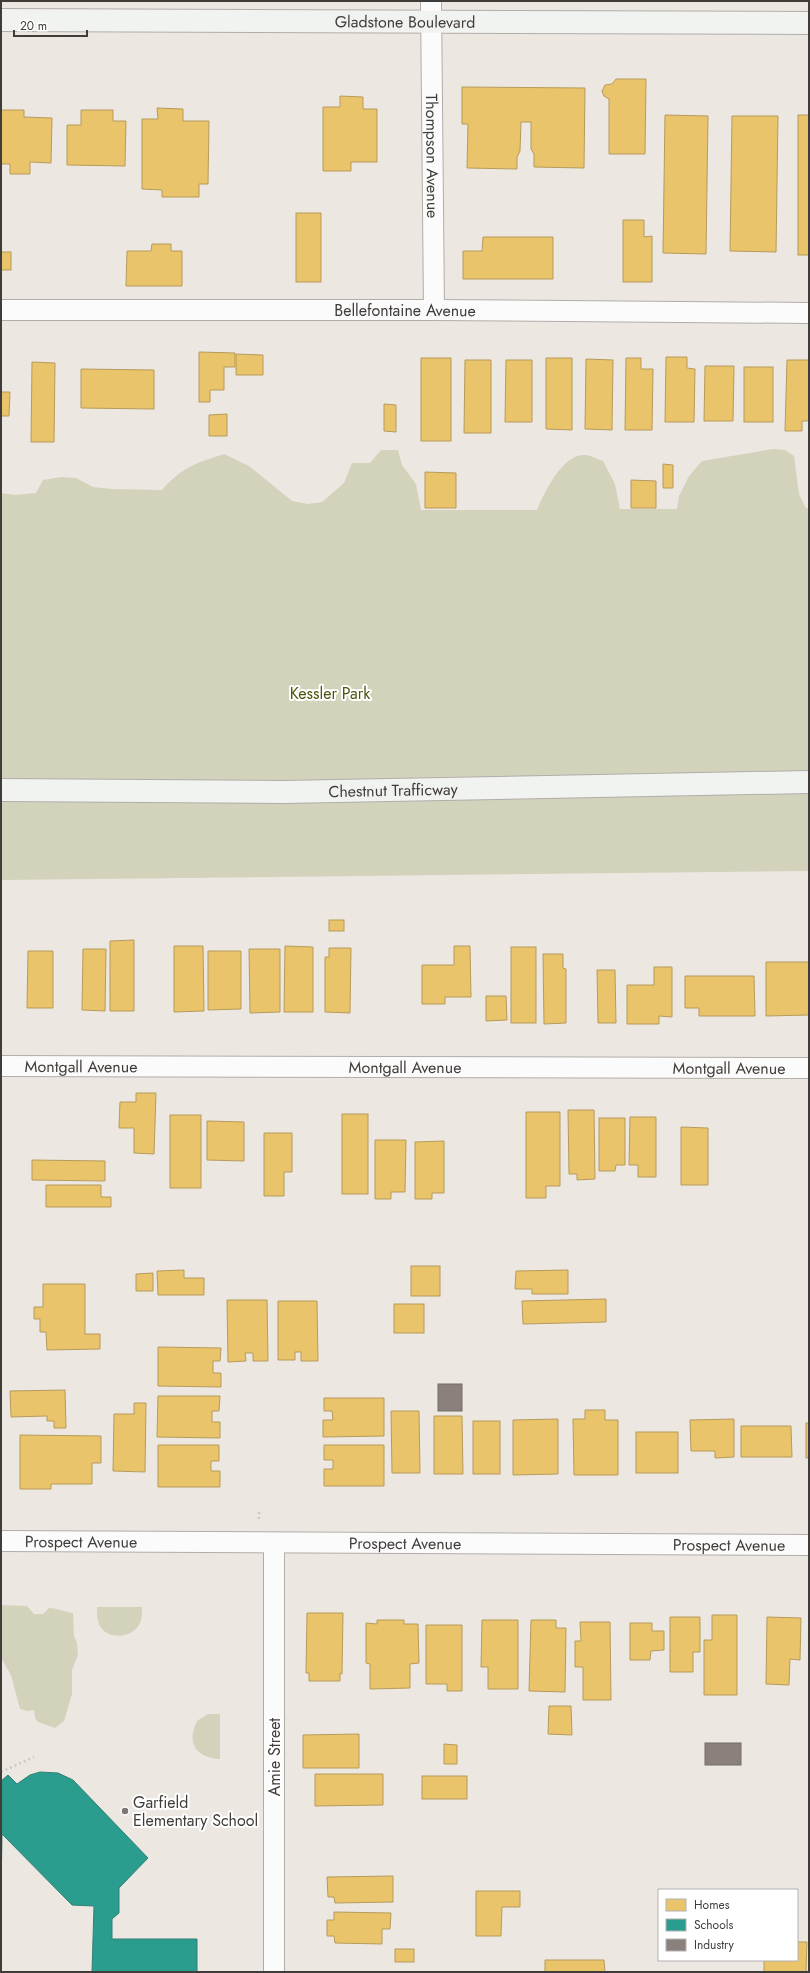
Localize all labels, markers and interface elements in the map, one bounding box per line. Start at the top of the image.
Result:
street label: Gladstone Boulevard [335,10,475,34]
scale bar [14,12,87,38]
text: 20 m [20,17,47,35]
street label: Thompson Avenue [420,94,444,218]
street label: Bellefontaine Avenue [334,299,476,322]
park label: Kessler Park [290,682,371,705]
street label: Chestnut Trafficway [328,778,459,803]
street label: Montgall Avenue [25,1055,137,1078]
street label: Montgall Avenue [349,1056,461,1079]
street label: Montgall Avenue [673,1057,785,1080]
street label: Prospect Avenue [25,1530,137,1554]
street label: Prospect Avenue [349,1532,461,1555]
street label: Prospect Avenue [673,1533,785,1557]
street label: Amie Street [263,1718,286,1796]
place label: Garfield Elementary School [133,1791,258,1832]
marker: Garfield Elementary School [120,1806,130,1816]
legend [658,1889,798,1961]
text: Homes [694,1896,730,1914]
text: Schools [694,1916,733,1934]
text: Industry [694,1936,735,1954]

